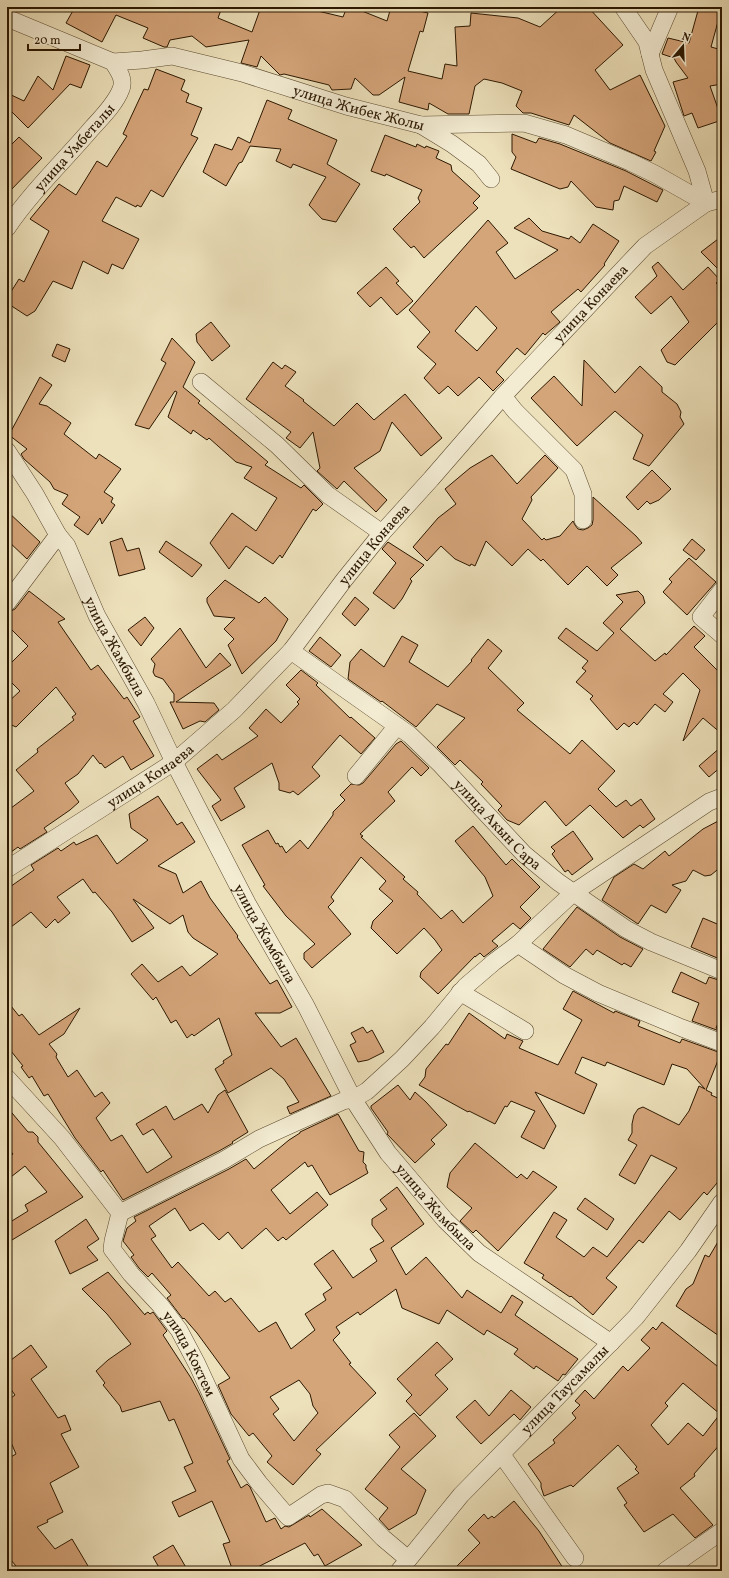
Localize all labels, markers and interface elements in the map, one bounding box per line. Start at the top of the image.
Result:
scale bar [28,26,80,52]
north arrow [663,26,703,66]
text: N [680,30,692,46]
text: 20 m [34,33,61,49]
street label: улица Жибек Жолы [290,81,427,137]
street label: улица Умбеталы [30,100,121,197]
street label: улица Конаева [549,261,634,348]
street label: улица Конаева [334,500,416,590]
street label: улица Жамбыла [78,594,150,701]
street label: улица Конаева [104,740,199,814]
street label: улица Акын Сара [448,775,545,876]
street label: улица Жамбыла [227,881,300,988]
street label: улица Жамбыла [389,1160,480,1256]
street label: улица Коктем [156,1307,220,1401]
street label: улица Таусамалы [517,1341,615,1440]

